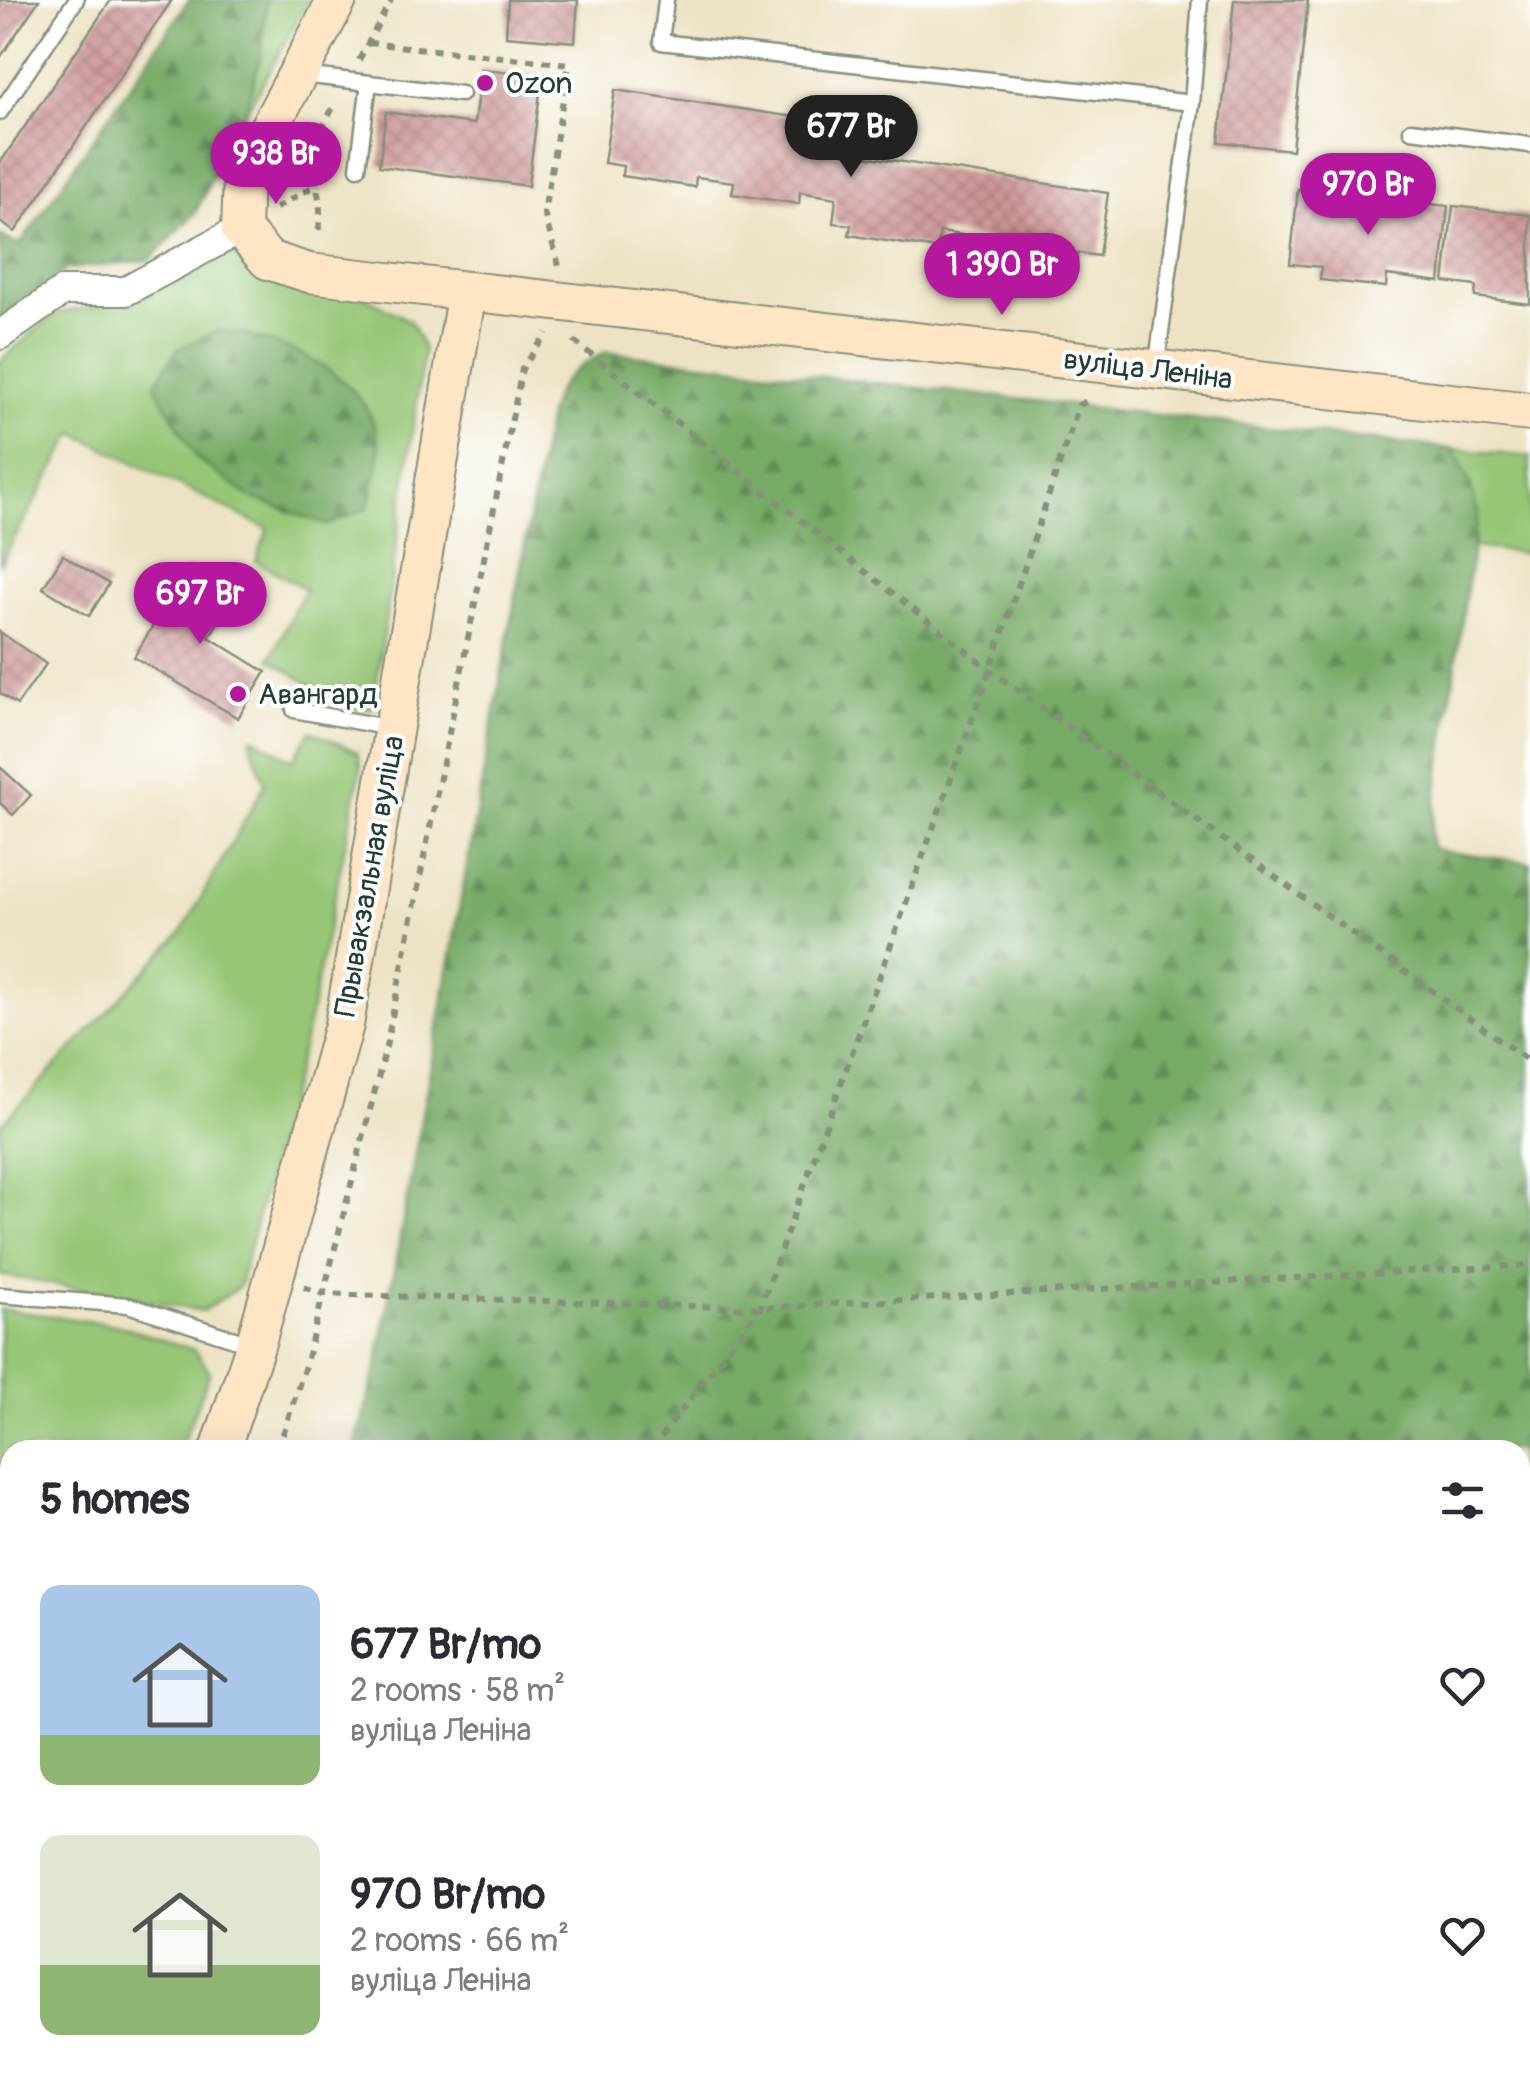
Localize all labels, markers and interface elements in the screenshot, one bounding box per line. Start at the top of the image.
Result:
place label: Ozon [505,65,572,102]
marker: Ozon [474,72,496,94]
pin: 677 Br [770,95,932,180]
text: 677 Br [807,107,895,147]
pin: 938 Br [195,122,357,207]
text: 938 Br [233,134,319,174]
pin: 970 Br [1287,153,1449,238]
text: 970 Br [1322,165,1414,205]
pin: 1 390 Br [899,233,1105,318]
text: 1 390 Br [946,245,1058,285]
street label: вуліца Леніна [1061,341,1235,398]
pin: 697 Br [119,562,281,647]
text: 697 Br [156,574,244,614]
place label: Авангард [258,676,378,713]
marker: Авангард [227,683,249,705]
street label: Прывакзальная вуліца [327,733,412,1019]
icon: filters [1435,1473,1490,1528]
text: 5 homes [40,1474,190,1526]
text: 677 Br/mo [350,1619,541,1671]
icon: home [120,1625,240,1745]
icon: heart [1435,1658,1490,1713]
text: 2 rooms · 58 m² [350,1671,565,1711]
text: вуліца Леніна [350,1711,531,1751]
text: 970 Br/mo [350,1869,545,1921]
icon: home [120,1875,240,1995]
icon: heart [1435,1908,1490,1963]
text: 2 rooms · 66 m² [350,1921,569,1961]
text: вуліца Леніна [350,1961,531,2001]

